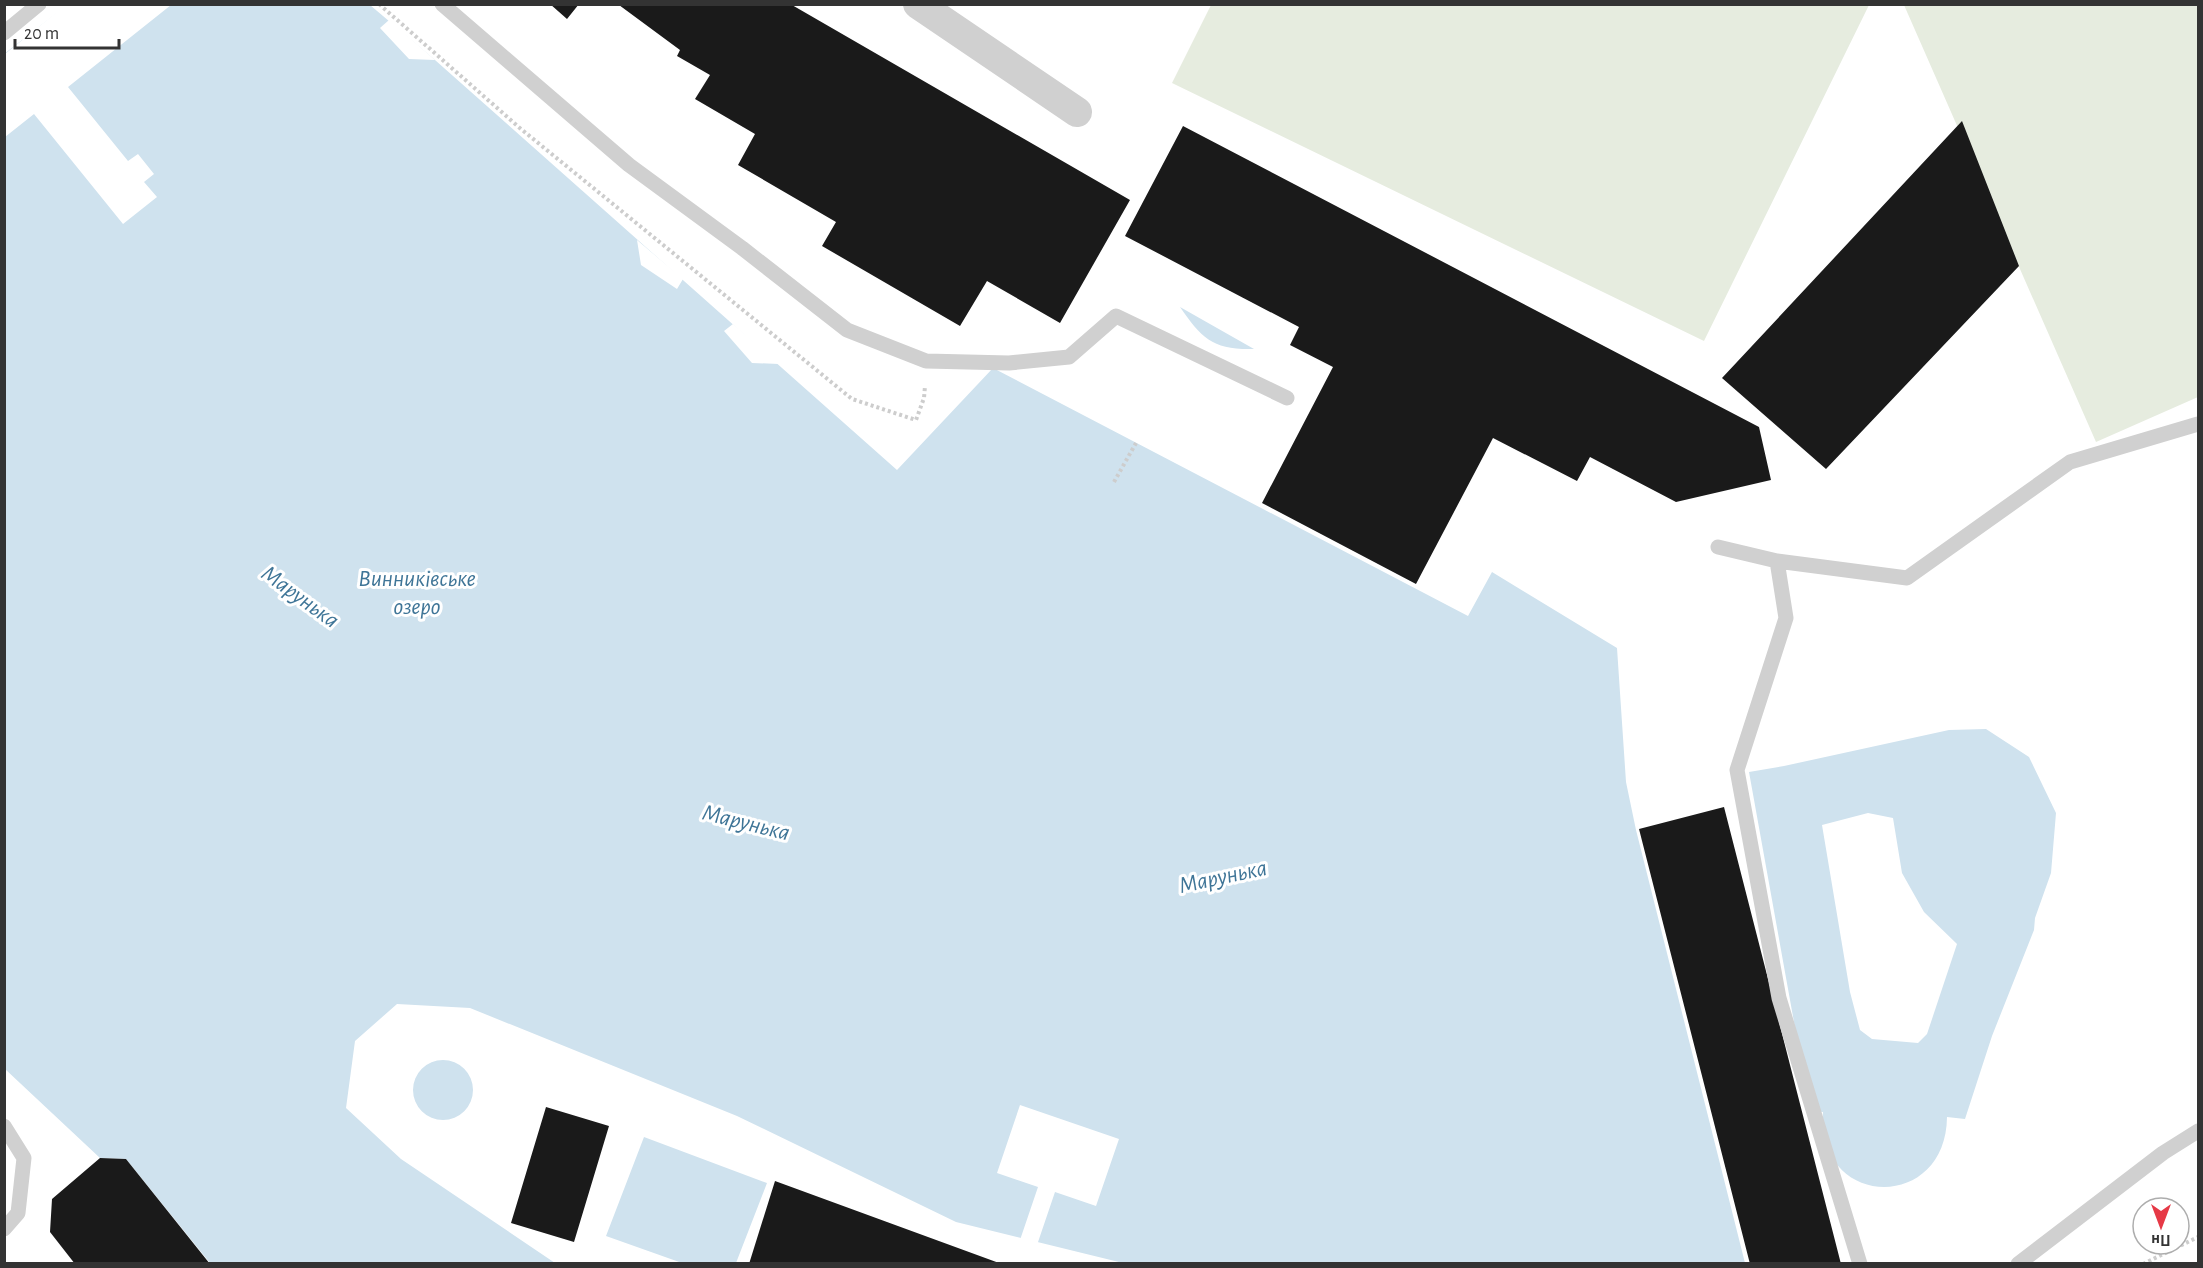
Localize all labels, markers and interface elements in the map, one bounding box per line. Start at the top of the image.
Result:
scale bar [15,12,118,50]
text: 20 m [24,25,59,43]
water label: Марунька [257,561,343,633]
water label: Винниківське озеро [358,567,476,619]
water label: Марунька [700,801,792,845]
water label: Марунька [1177,856,1269,898]
north arrow [2131,1196,2191,1256]
text: Пн [2151,1232,2171,1248]

